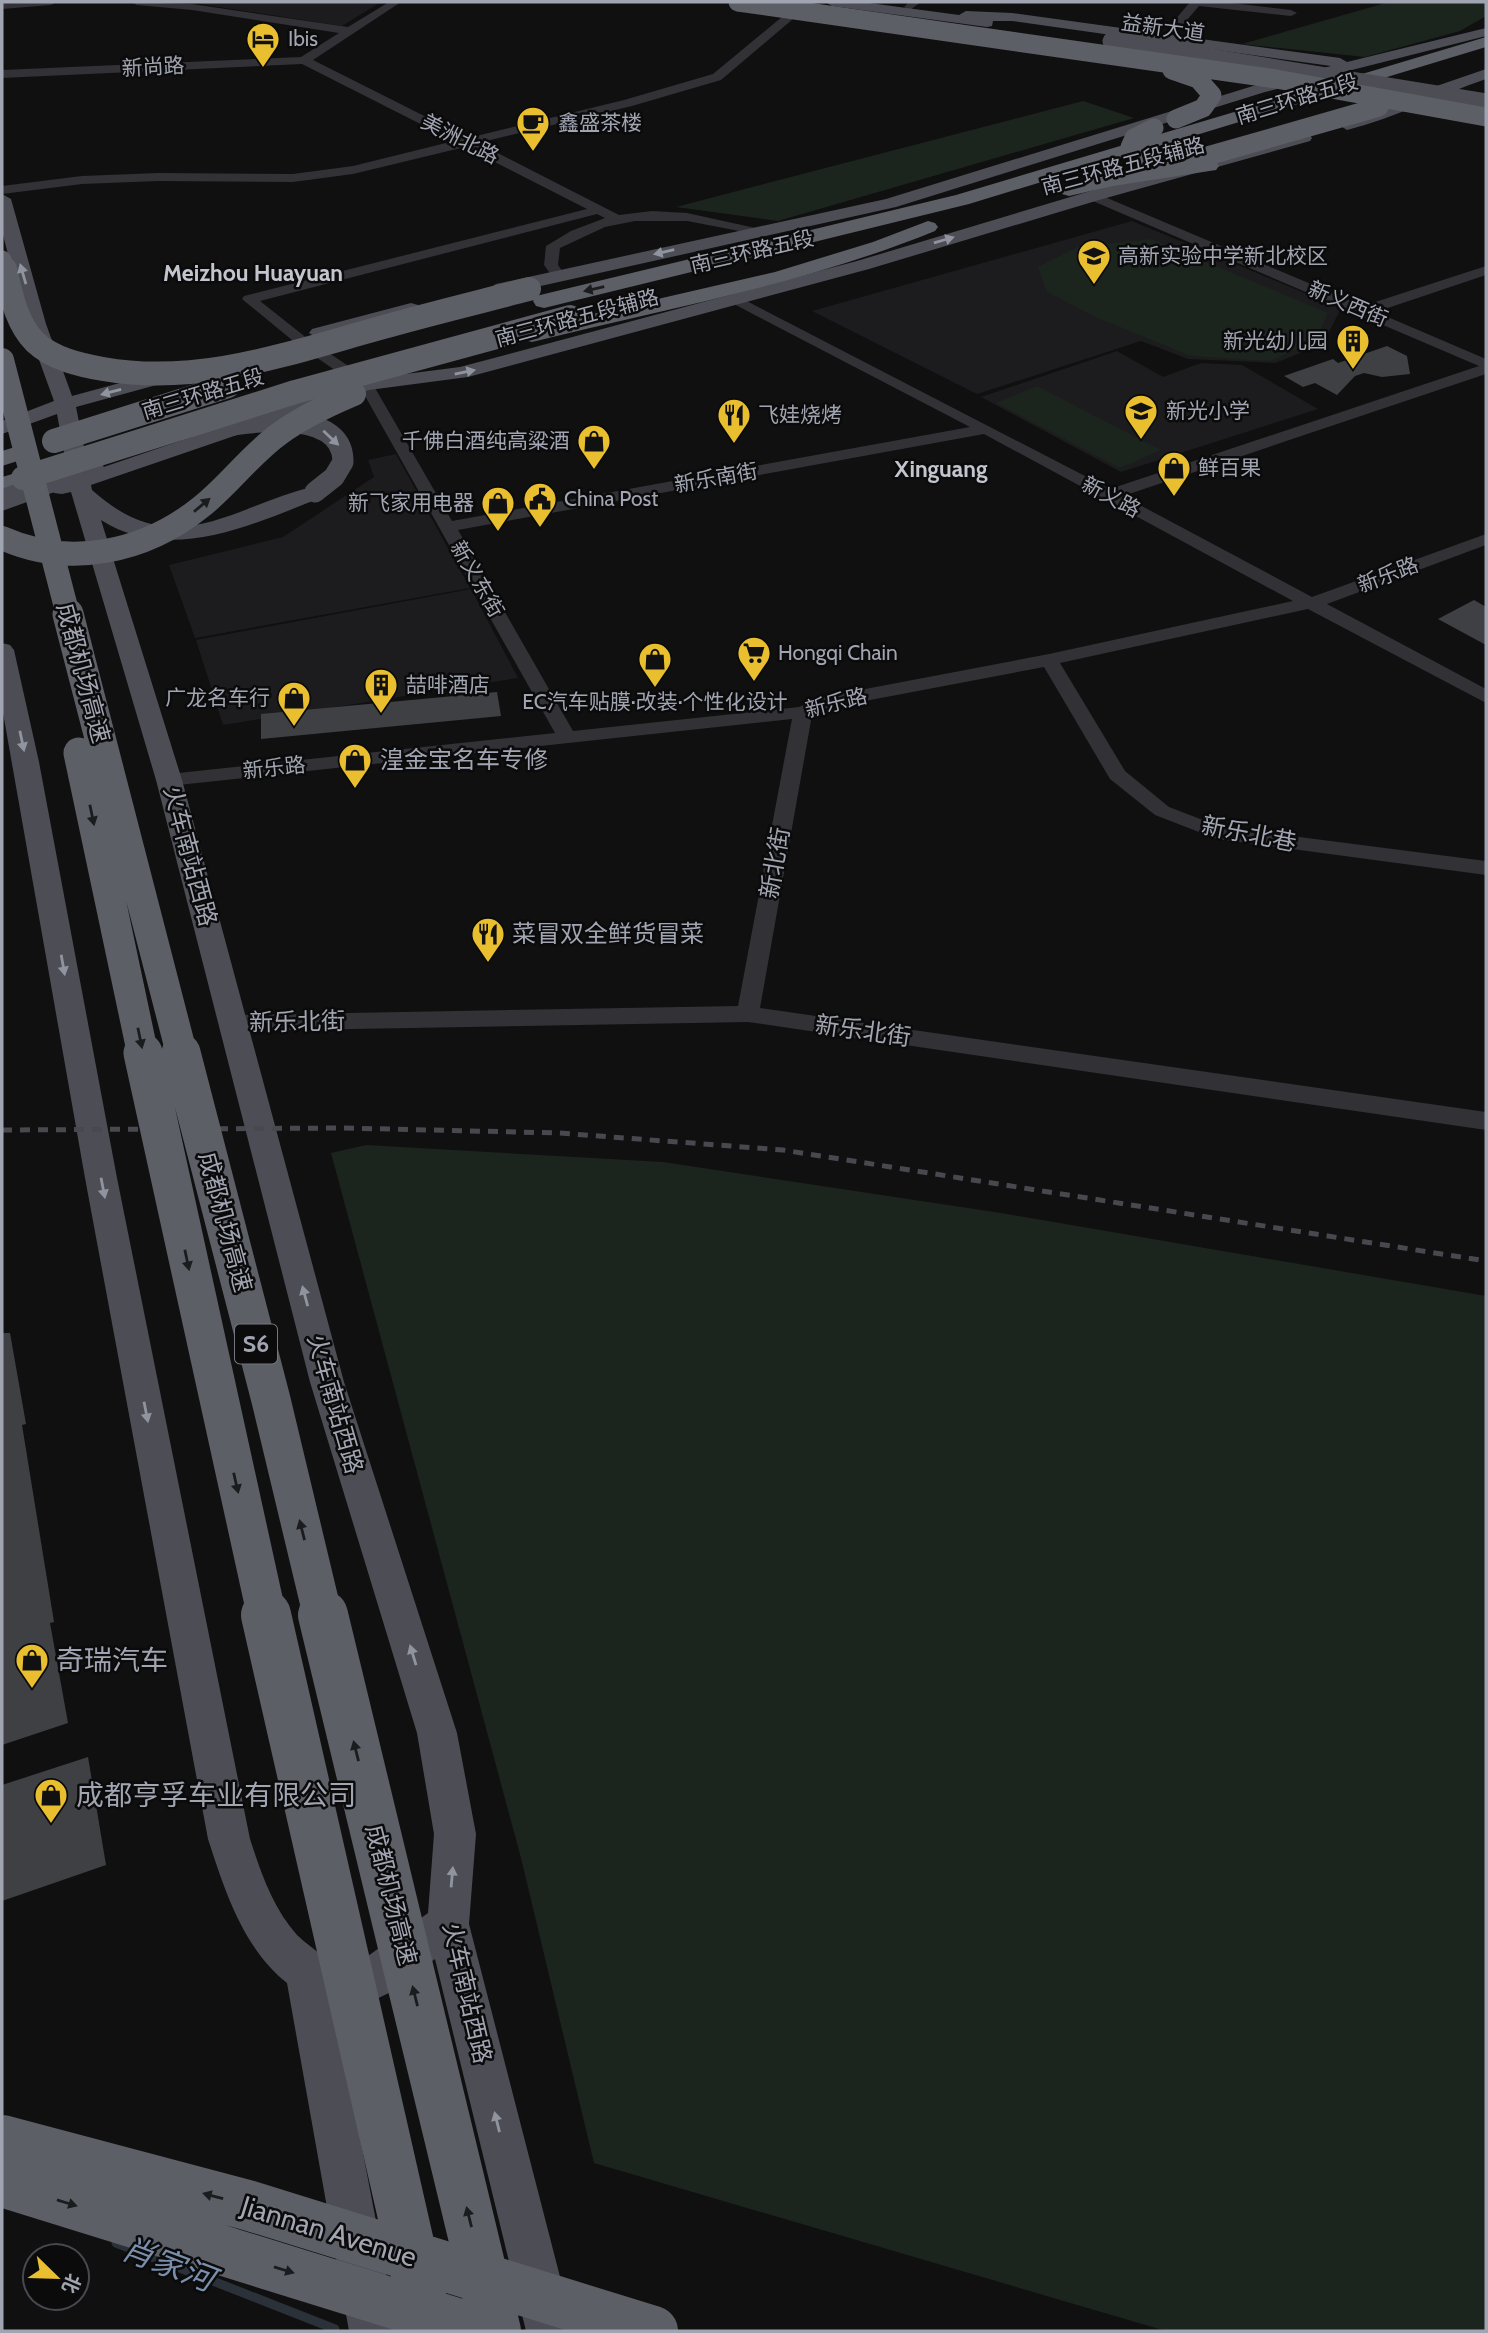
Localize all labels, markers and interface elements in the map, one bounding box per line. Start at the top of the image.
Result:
street label: 益新大道 [1120,9,1206,46]
hotel icon: Ibis [244,20,282,69]
place label: Ibis [288,26,318,51]
street label: 新尚路 [121,52,185,81]
street label: 南三环路五段 [1233,68,1361,129]
cafe icon: 鑫盛茶楼 [514,104,552,153]
street label: 美洲北路 [417,108,503,169]
place label: 鑫盛茶楼 [558,110,642,135]
street label: 南三环路五段辅路 [1038,132,1207,199]
street label: 南三环路五段 [688,225,816,278]
one-way arrow [933,235,954,245]
school or university icon: 高新实验中学新北校区 [1075,237,1113,286]
place label: 高新实验中学新北校区 [1118,243,1328,268]
one-way arrow [653,247,675,258]
district label: Meizhou Huayuan [163,259,343,287]
one-way arrow [17,264,27,285]
street label: 新义西街 [1305,276,1392,331]
street label: 南三环路五段辅路 [492,284,661,351]
one-way arrow [583,284,605,295]
building icon: 新光幼儿园 [1334,322,1372,371]
place label: 新光幼儿园 [1223,328,1328,353]
street label: 南三环路五段 [139,363,267,424]
one-way arrow [454,366,476,377]
one-way arrow [100,387,121,397]
school or university icon: 新光小学 [1122,392,1160,441]
restaurant icon: 飞娃烧烤 [715,396,753,445]
place label: 新光小学 [1166,398,1250,423]
place label: 飞娃烧烤 [758,402,842,427]
shop icon: 千佛白酒纯高粱酒 [575,422,613,471]
place label: 千佛白酒纯高粱酒 [402,428,570,453]
one-way arrow [322,430,340,446]
shop icon: 鲜百果 [1155,449,1193,498]
district label: Xinguang [894,455,988,483]
place label: 鲜百果 [1198,455,1261,480]
street label: 新乐南街 [672,458,759,497]
street label: 新义路 [1078,471,1145,522]
public building icon: China Post [521,480,559,529]
shop icon: 新飞家用电器 [479,484,517,533]
place label: China Post [564,486,658,511]
place label: 新飞家用电器 [348,490,474,515]
one-way arrow [193,497,211,513]
street label: 新义东街 [446,536,509,621]
street label: 新乐路 [1354,552,1422,597]
street label: 成都机场高速 [51,600,116,746]
supermarket icon: Hongqi Chain [735,634,773,683]
shop icon: EC汽车贴膜·改装·个性化设计 [636,640,674,689]
place label: Hongqi Chain [778,640,898,665]
building icon: 喆啡酒店 [362,666,400,715]
place label: 喆啡酒店 [406,672,490,697]
shop icon: 广龙名车行 [275,679,313,728]
street label: 新乐路 [802,683,869,722]
place label: 广龙名车行 [165,685,270,710]
place label: EC汽车贴膜·改装·个性化设计 [522,689,788,714]
one-way arrow [16,730,27,752]
shop icon: 湟金宝名车专修 [336,741,374,790]
place label: 湟金宝名车专修 [380,745,548,774]
street label: 新乐路 [241,752,307,783]
street label: 火车南站西路 [158,783,223,929]
one-way arrow [87,804,98,826]
street label: 新乐北巷 [1199,810,1299,857]
street label: 新北街 [754,825,795,901]
restaurant icon: 菜冒双全鲜货冒菜 [469,915,507,964]
place label: 菜冒双全鲜货冒菜 [512,919,704,948]
one-way arrow [58,954,69,976]
street label: 新乐北街 [249,1006,345,1037]
street label: 新乐北街 [814,1009,913,1052]
one-way arrow [134,1027,145,1049]
street label: 成都机场高速 [193,1149,258,1295]
one-way arrow [98,1177,109,1199]
one-way arrow [181,1249,192,1271]
one-way arrow [299,1285,310,1307]
road number: S6 [235,1324,277,1364]
street label: 火车南站西路 [302,1331,369,1477]
one-way arrow [141,1401,152,1423]
one-way arrow [231,1472,242,1494]
one-way arrow [297,1519,308,1541]
shop icon: 奇瑞汽车 [13,1641,51,1690]
place label: 奇瑞汽车 [56,1643,168,1677]
one-way arrow [407,1644,417,1665]
one-way arrow [350,1740,361,1762]
shop icon: 成都亨孚车业有限公司 [32,1776,70,1825]
place label: 成都亨孚车业有限公司 [76,1778,356,1812]
street label: 成都机场高速 [360,1822,423,1968]
one-way arrow [446,1866,457,1888]
street label: 火车南站西路 [437,1919,498,2066]
one-way arrow [409,1985,420,2007]
one-way arrow [492,2111,503,2133]
street label: Jiannan Avenue [236,2188,421,2274]
one-way arrow [202,2190,224,2201]
one-way arrow [57,2198,78,2208]
one-way arrow [463,2206,474,2228]
water label: 肖家河 [116,2228,226,2301]
north arrow [21,2242,91,2312]
one-way arrow [274,2265,295,2276]
text: 北 [57,2270,85,2297]

